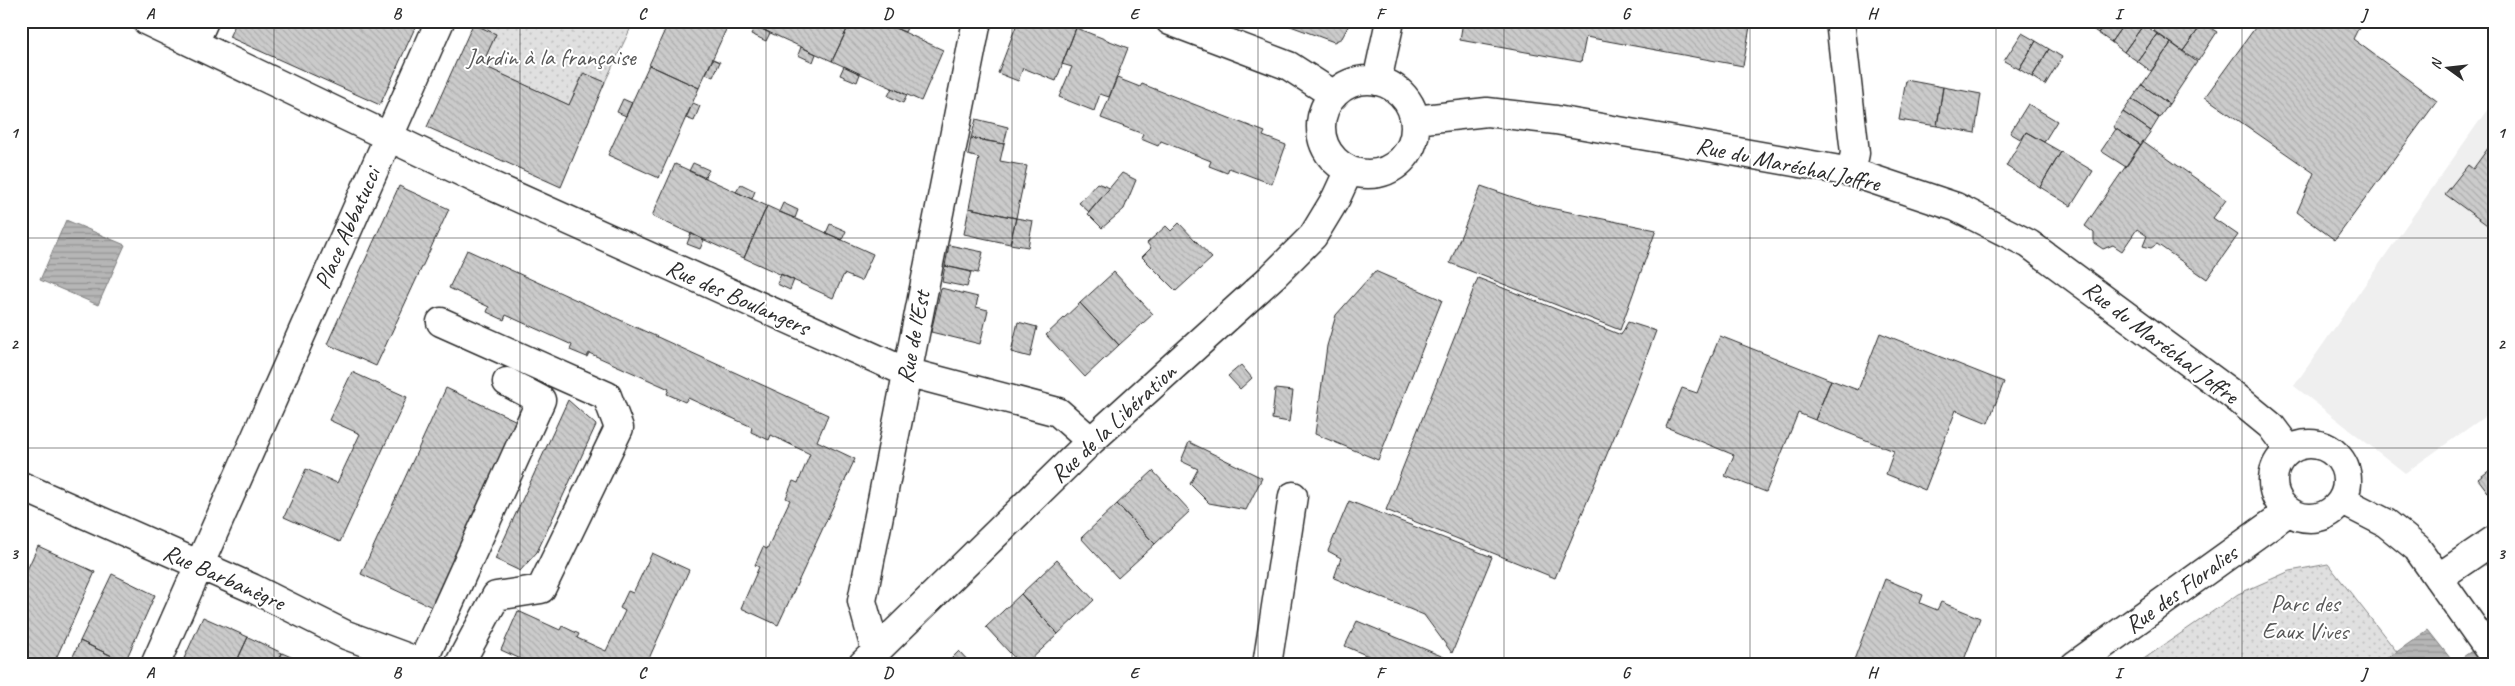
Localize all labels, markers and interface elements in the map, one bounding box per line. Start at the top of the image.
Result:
text: A [146,4,156,24]
text: B [393,4,403,24]
text: C [638,4,648,24]
text: D [883,4,894,24]
text: E [1130,4,1141,24]
text: F [1376,4,1387,24]
text: G [1622,4,1632,24]
text: H [1867,4,1879,24]
text: I [2115,4,2125,24]
text: J [2360,4,2369,24]
park label: Jardin à la française [466,42,638,72]
north arrow [2422,42,2472,92]
text: N [2427,56,2446,71]
text: 1 [10,123,19,143]
text: 1 [2497,123,2506,143]
street label: Rue du Maréchal Joffre [1693,130,1885,199]
street label: Place Abbatucci [307,160,388,293]
street label: Rue des Boulangers [662,252,817,343]
street label: Rue du Maréchal Joffre [2077,274,2246,412]
street label: Rue de l'Est [889,286,937,386]
text: 2 [10,334,19,354]
text: 2 [2497,334,2506,354]
street label: Rue de la Libération [1044,356,1183,489]
street label: Rue Barbanègre [159,537,291,618]
street label: Rue des Floralies [2119,537,2245,640]
text: 3 [10,544,19,564]
text: 3 [2497,544,2506,564]
park label: Parc des Eaux Vives [2262,588,2350,646]
text: A [146,663,156,683]
text: B [393,663,403,683]
text: C [638,663,648,683]
text: D [883,663,894,683]
text: E [1130,663,1141,683]
text: F [1376,663,1387,683]
text: G [1622,663,1632,683]
text: H [1867,663,1879,683]
text: I [2115,663,2125,683]
text: J [2360,663,2369,683]

